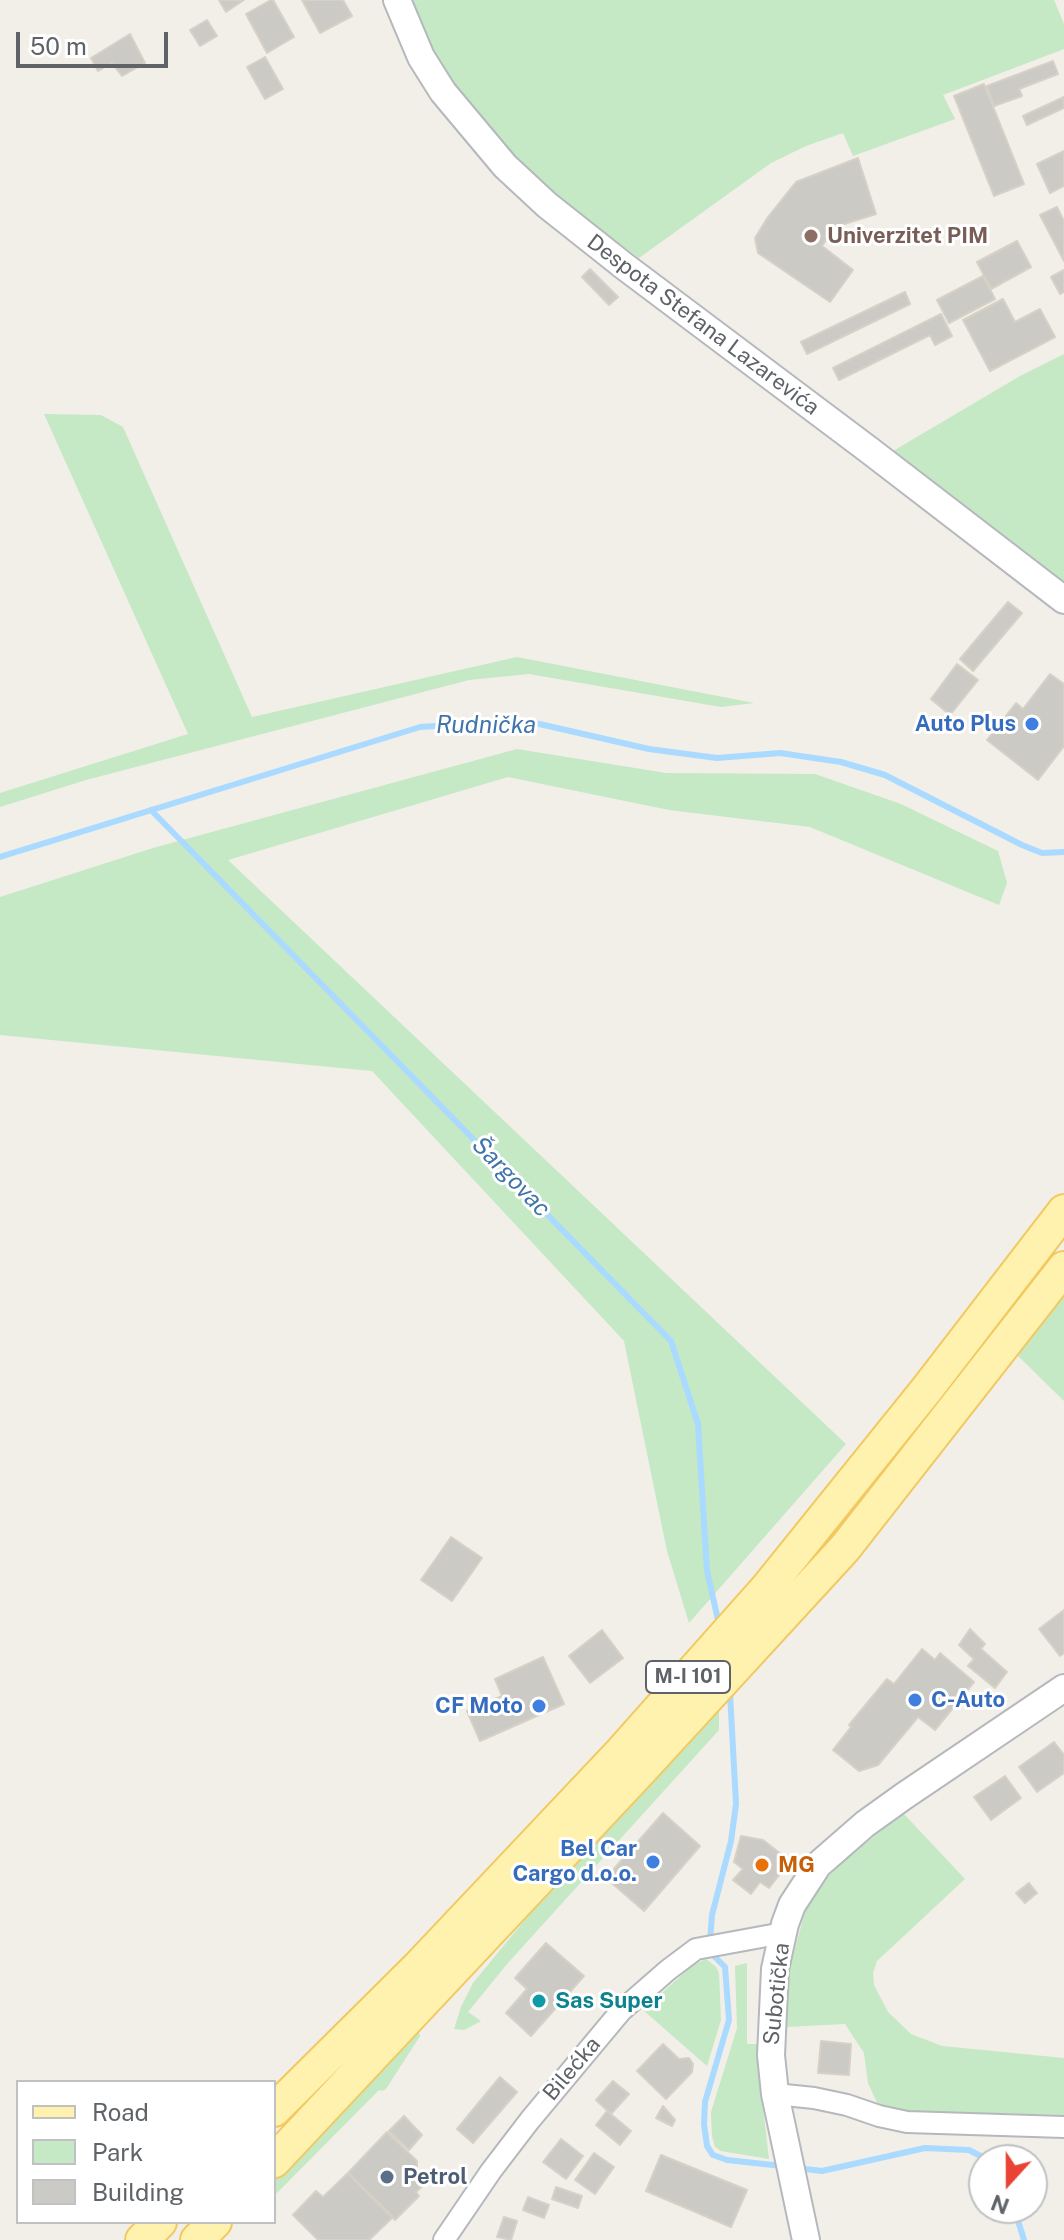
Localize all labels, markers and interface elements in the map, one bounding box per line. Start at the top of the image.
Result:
scale bar [20,16,172,66]
text: 50 m [30,32,87,60]
place label: Univerzitet PIM [827,223,988,249]
marker: Univerzitet PIM [802,227,820,245]
street label: Despota Stefana Lazarevića [582,229,824,421]
place label: Auto Plus [915,711,1016,737]
water label: Rudnička [436,712,536,740]
marker: Auto Plus [1023,715,1041,733]
water label: Šargovac [466,1131,556,1223]
road number: M-I 101 [646,1661,730,1693]
place label: C-Auto [931,1687,1005,1713]
marker: C-Auto [906,1691,924,1709]
place label: CF Moto [435,1693,523,1719]
marker: CF Moto [530,1697,548,1715]
place label: Bel Car Cargo d.o.o. [512,1836,637,1888]
place label: MG [778,1852,815,1878]
marker: Bel Car Cargo d.o.o. [644,1853,662,1871]
marker: MG [753,1856,771,1874]
street label: Subotička [758,1941,796,2047]
place label: Sas Super [555,1988,662,2014]
marker: Sas Super [530,1992,548,2010]
street label: Bilećka [538,2032,606,2106]
legend [16,2080,276,2224]
text: Road [92,2098,149,2126]
text: Park [92,2138,143,2166]
north arrow [968,2144,1048,2224]
place label: Petrol [403,2164,467,2190]
marker: Petrol [378,2168,396,2186]
text: Building [92,2178,184,2206]
text: N [987,2189,1013,2220]

